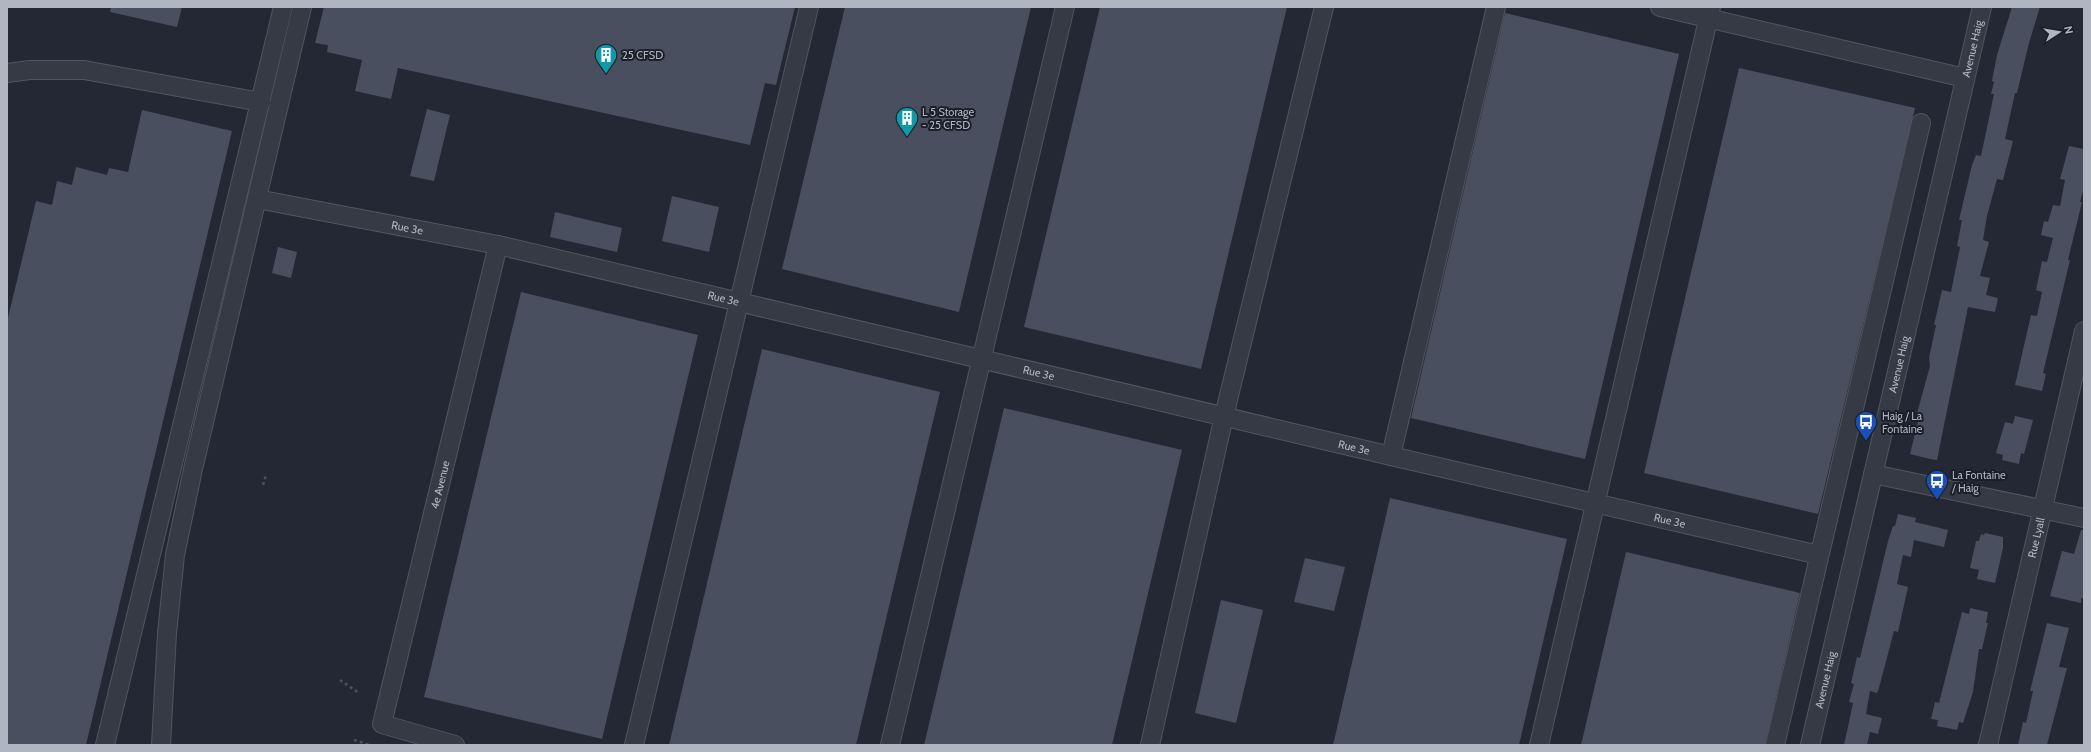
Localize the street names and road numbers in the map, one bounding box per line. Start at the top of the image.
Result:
street label: Avenue Haig [1959,18,1986,79]
street label: Rue 3e [390,218,425,238]
street label: Rue 3e [706,288,741,309]
street label: Avenue Haig [1885,334,1912,394]
street label: Rue 3e [1022,362,1056,383]
street label: Rue 3e [1337,437,1372,458]
street label: 4e Avenue [427,459,453,511]
street label: Rue 3e [1653,510,1687,531]
street label: Rue Lyall [2025,516,2048,559]
street label: Avenue Haig [1812,649,1839,710]

